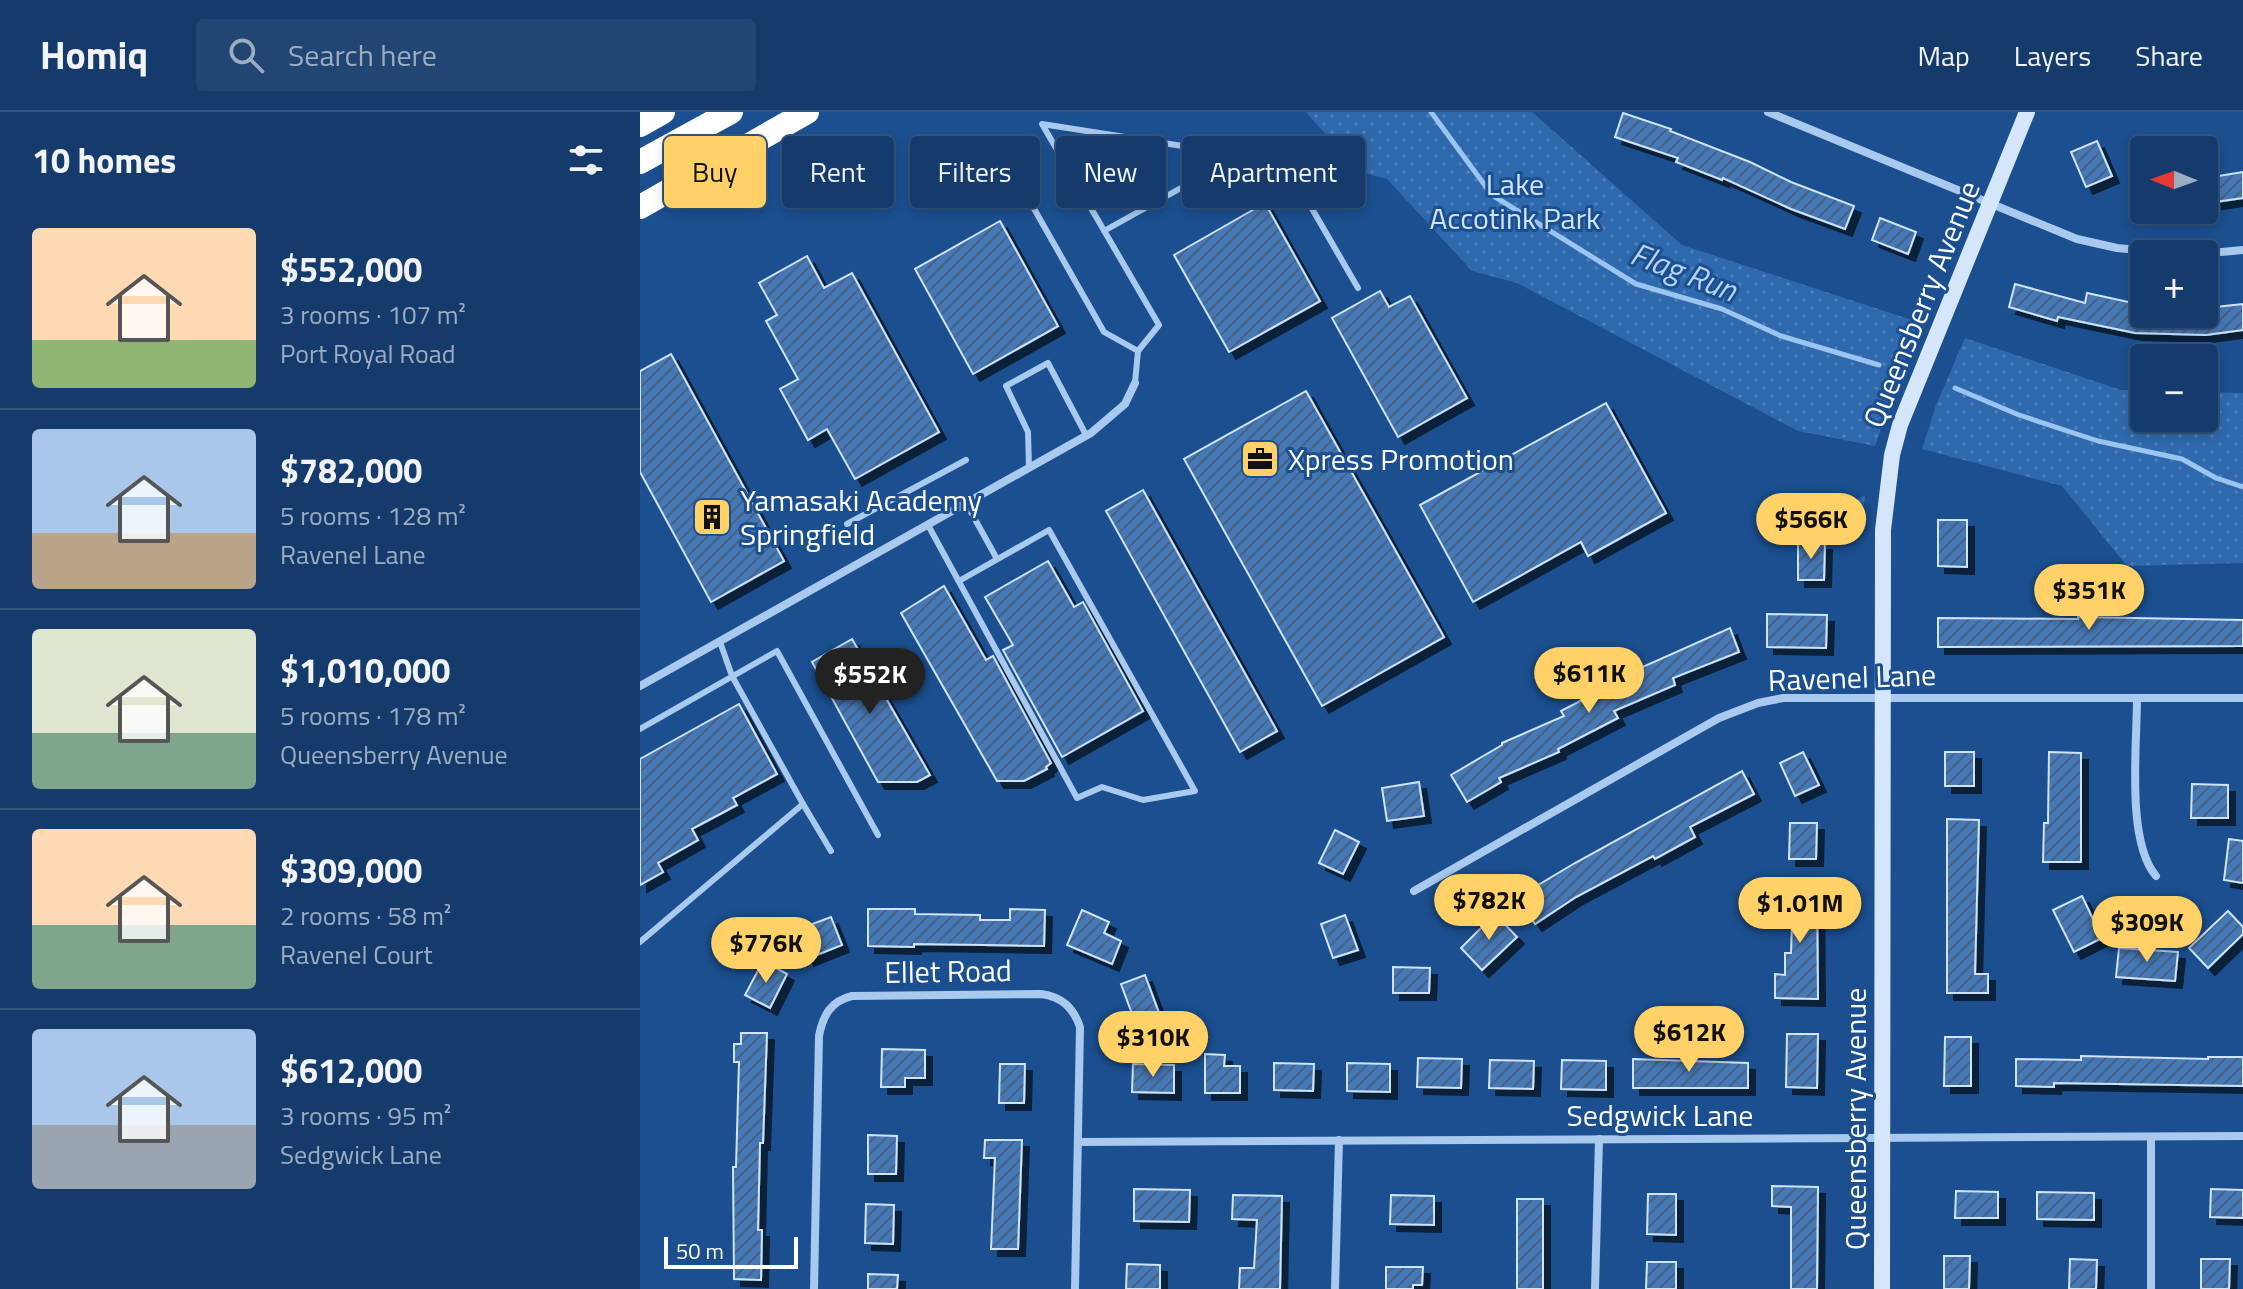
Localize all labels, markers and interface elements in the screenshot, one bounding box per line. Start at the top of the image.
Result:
search box [196,19,756,91]
text: Homiq [40,26,148,84]
text: Search here [288,32,437,78]
icon: search [224,33,268,77]
text: Map [1917,34,1970,77]
text: Layers [2014,34,2091,77]
text: Share [2135,34,2203,77]
text: 10 homes [32,134,176,186]
chip: Buy [664,136,766,208]
chip: Rent [782,136,894,208]
chip: Filters [910,136,1040,208]
chip: New [1056,136,1166,208]
chip: Apartment [1182,136,1365,208]
north arrow [2130,136,2218,224]
map controls [2130,136,2218,432]
icon: filters [564,138,608,182]
park label: Lake Accotink Park [1430,161,1600,241]
street label: Queensberry Avenue [1850,174,1992,434]
water label: Flag Run [1624,229,1745,314]
button: + [2130,240,2218,328]
text: $552,000 [280,243,422,295]
icon: home [96,260,192,356]
text: 3 rooms · 107 m² [280,295,466,334]
text: Port Royal Road [280,334,456,373]
button: − [2130,344,2218,432]
place label: Xpress Promotion [1288,436,1514,482]
office icon: Xpress Promotion [1239,438,1281,480]
text: $782,000 [280,444,422,496]
icon: home [96,461,192,557]
place label: Yamasaki Academy Springfield [740,477,982,557]
pin: $566K [1755,493,1867,561]
text: 5 rooms · 128 m² [280,496,466,535]
building icon: Yamasaki Academy Springfield [691,496,733,538]
text: $566K [1774,499,1848,538]
text: Ravenel Lane [280,535,426,574]
pin: $351K [2033,564,2145,632]
text: $351K [2052,570,2126,609]
text: $1,010,000 [280,644,450,696]
pin: $611K [1533,647,1645,715]
pin: $552K [814,648,926,716]
street label: Ravenel Lane [1767,651,1937,703]
text: $611K [1552,653,1626,692]
text: $552K [833,654,907,693]
icon: home [96,661,192,757]
text: 5 rooms · 178 m² [280,696,466,735]
text: Queensberry Avenue [280,735,508,774]
text: $309,000 [280,844,422,896]
icon: home [96,861,192,957]
pin: $782K [1433,874,1545,942]
pin: $1.01M [1735,877,1865,945]
text: $782K [1452,880,1526,919]
text: $1.01M [1756,883,1844,922]
text: 2 rooms · 58 m² [280,896,451,935]
pin: $309K [2091,896,2203,964]
text: $309K [2110,902,2184,941]
pin: $776K [710,917,822,985]
text: $776K [729,923,803,962]
text: Ravenel Court [280,935,433,974]
street label: Ellet Road [884,947,1012,995]
street label: Queensberry Avenue [1832,988,1878,1250]
pin: $612K [1633,1006,1745,1074]
pin: $310K [1097,1011,1209,1079]
text: $612K [1652,1012,1726,1051]
text: $310K [1116,1017,1190,1056]
text: $612,000 [280,1044,422,1096]
icon: home [96,1061,192,1157]
street label: Sedgwick Lane [1567,1092,1753,1138]
text: 3 rooms · 95 m² [280,1096,451,1135]
text: Sedgwick Lane [280,1135,442,1174]
scale bar [664,1233,798,1269]
text: 50 m [676,1234,724,1268]

